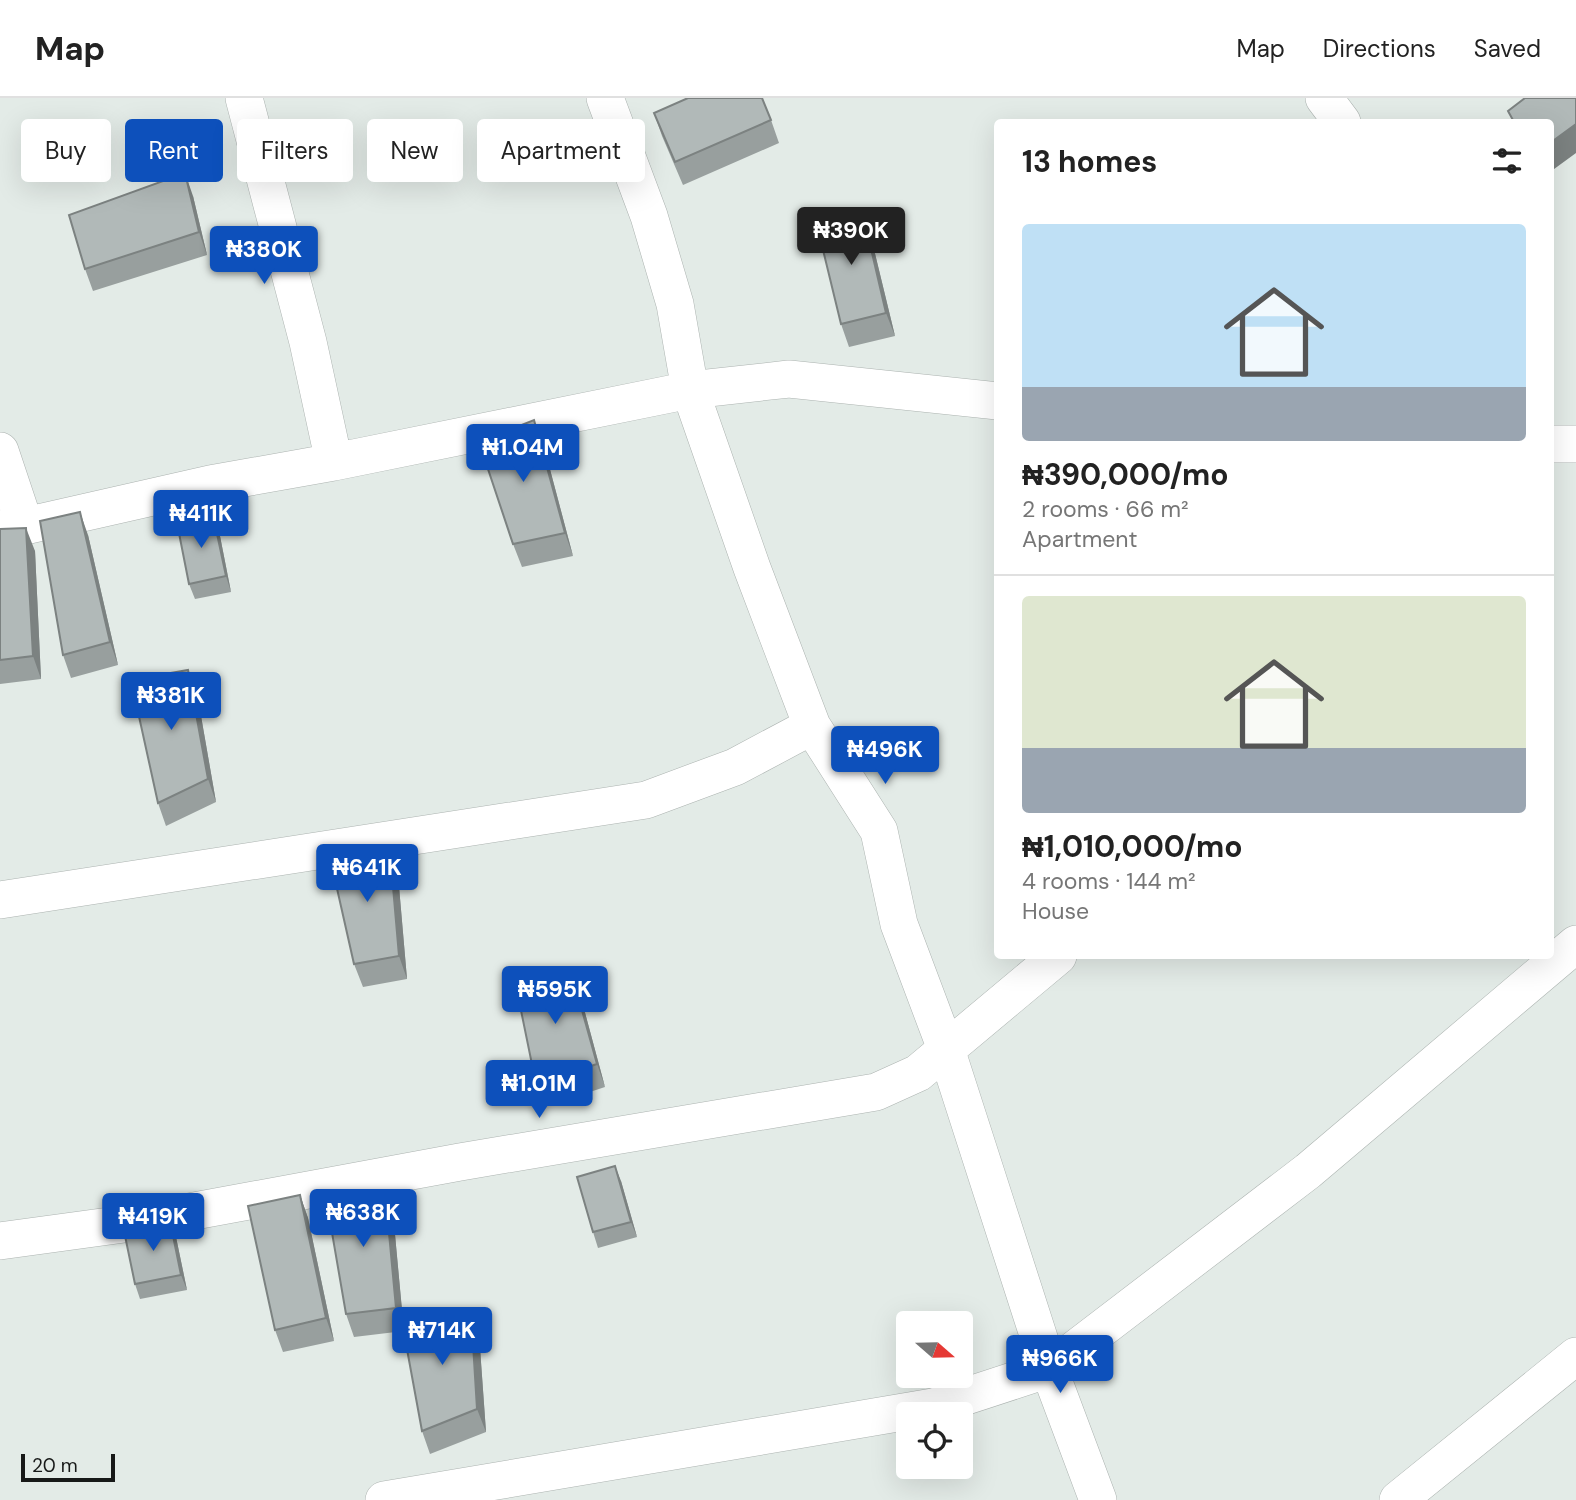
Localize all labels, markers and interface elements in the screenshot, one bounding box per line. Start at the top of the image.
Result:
text: Map [35,27,105,70]
text: Map [1237,33,1285,64]
text: Directions [1323,33,1436,64]
text: Saved [1474,33,1541,64]
chip: Buy [21,119,111,182]
chip: Rent [125,119,223,182]
chip: Filters [237,119,353,182]
chip: New [367,119,463,182]
chip: Apartment [477,119,645,182]
text: 13 homes [1022,142,1157,181]
icon: filters [1488,142,1526,180]
pin: ₦390K [802,208,900,267]
text: ₦390K [813,215,889,245]
pin: ₦380K [215,226,313,286]
text: ₦380K [226,234,302,264]
icon: home [1211,269,1337,395]
pin: ₦1.04M [466,424,580,484]
text: ₦1.04M [482,432,564,462]
text: ₦390,000/mo [1022,455,1229,494]
pin: ₦411K [152,490,250,550]
text: 2 rooms · 66 m² [1022,494,1189,524]
text: ₦411K [169,498,233,528]
text: Apartment [1022,524,1137,554]
icon: home [1211,641,1337,767]
pin: ₦381K [122,672,220,732]
text: ₦381K [137,680,205,710]
pin: ₦496K [836,726,934,786]
text: ₦496K [847,734,923,764]
text: ₦1,010,000/mo [1022,827,1243,866]
pin: ₦641K [318,844,416,904]
text: ₦641K [332,852,402,882]
text: 4 rooms · 144 m² [1022,866,1196,896]
text: House [1022,896,1089,926]
pin: ₦595K [506,967,604,1026]
text: ₦595K [518,974,592,1004]
pin: ₦1.01M [482,1060,596,1120]
text: ₦1.01M [502,1068,576,1098]
pin: ₦638K [314,1190,412,1249]
pin: ₦419K [104,1194,202,1253]
text: ₦638K [326,1197,400,1227]
text: ₦419K [118,1201,188,1231]
pin: ₦714K [393,1308,491,1367]
north arrow [896,1311,973,1388]
map controls [896,1311,973,1479]
text: ₦714K [408,1315,476,1345]
pin: ₦966K [1011,1336,1109,1395]
text: ₦966K [1022,1343,1098,1373]
button: locate [896,1402,973,1479]
scale bar [21,1451,116,1483]
text: 20 m [32,1453,78,1478]

